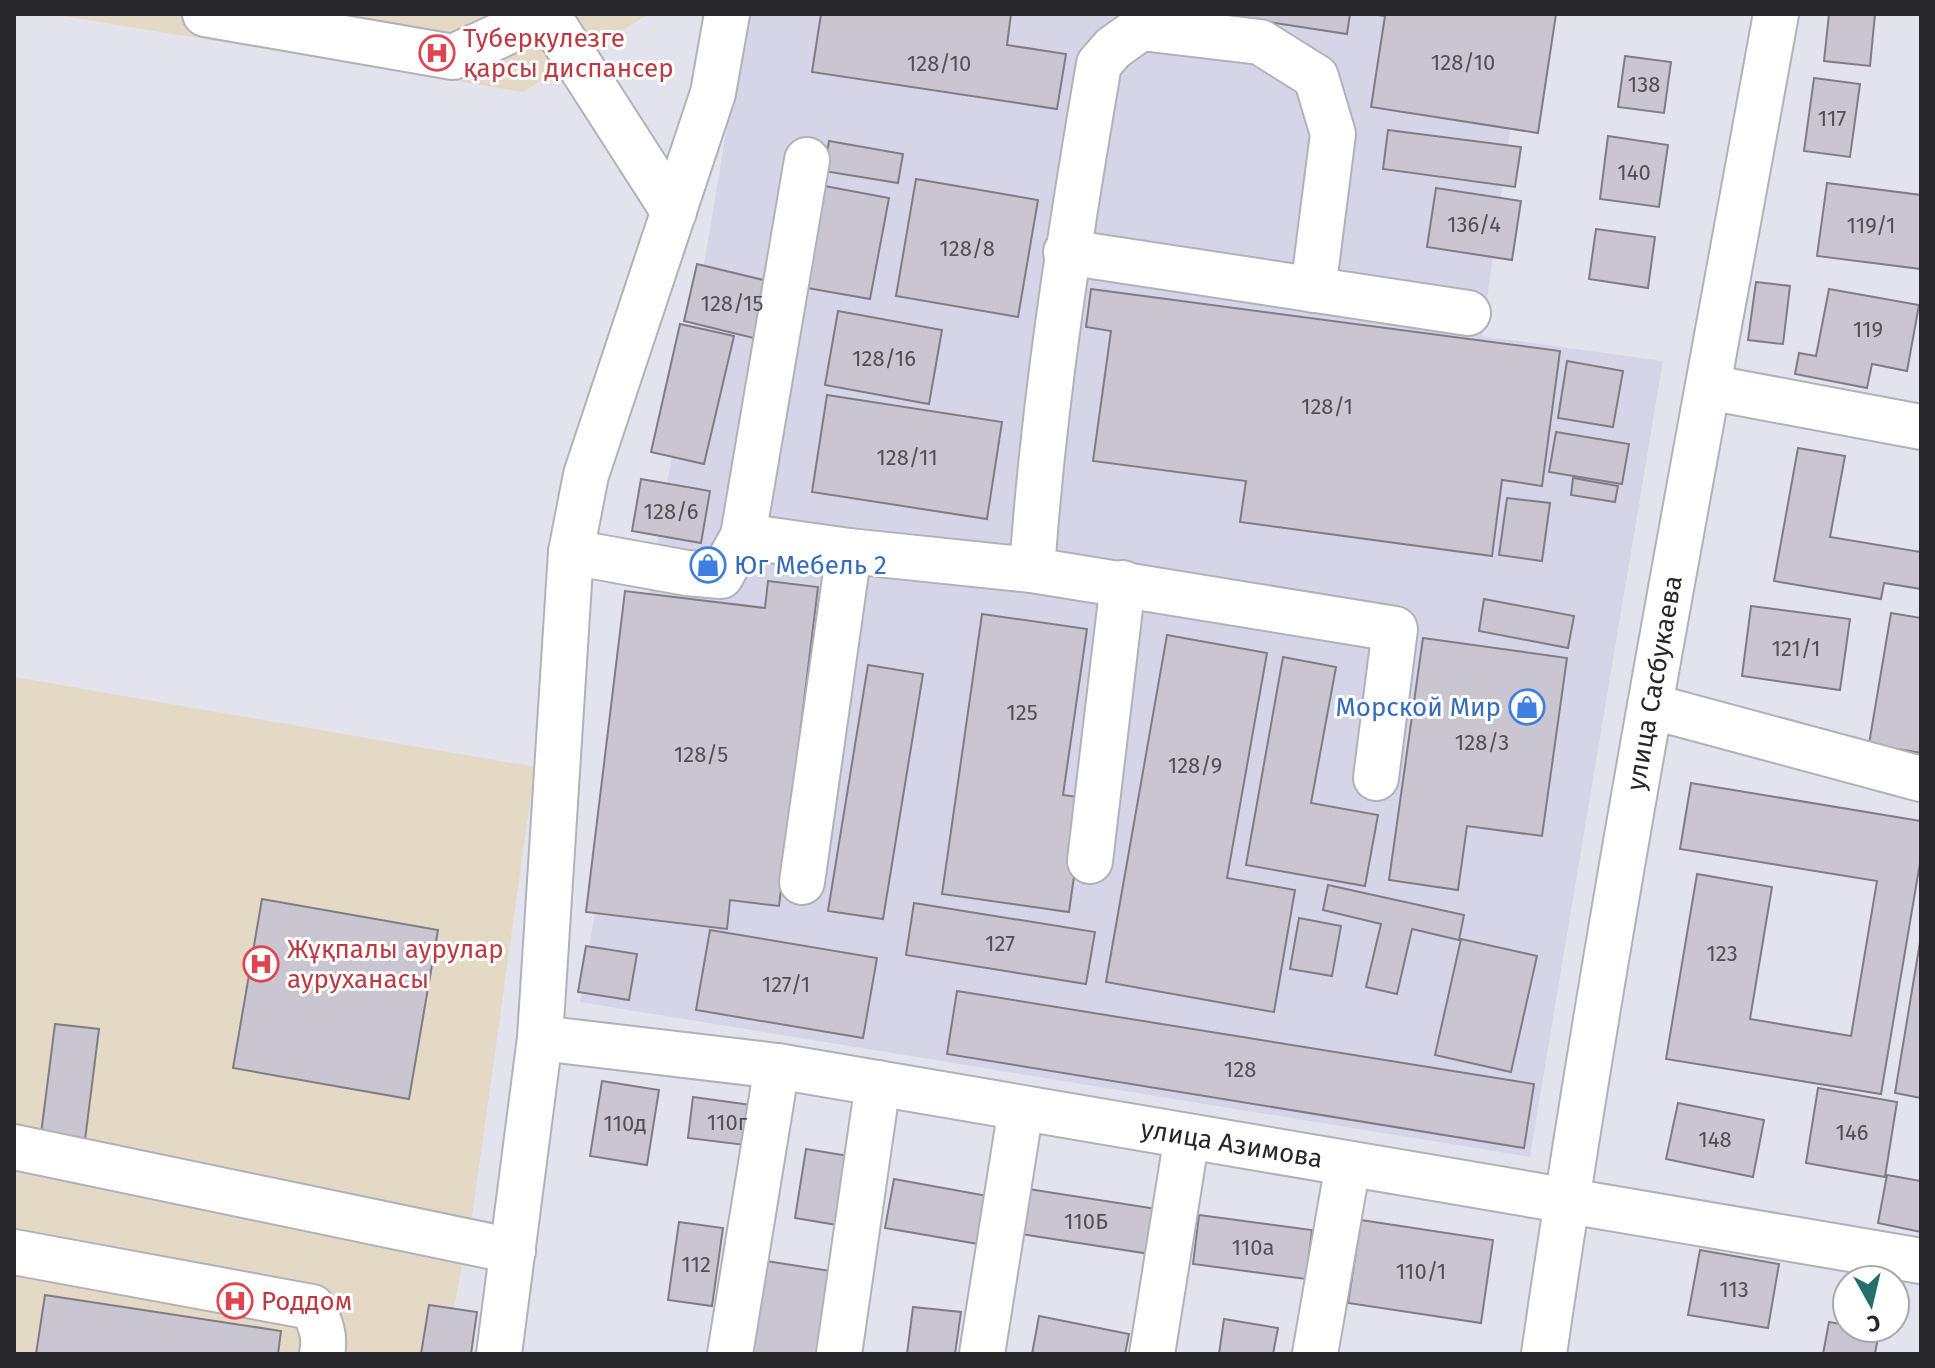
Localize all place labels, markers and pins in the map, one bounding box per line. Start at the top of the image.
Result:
place label: Туберкулезге қарсы диспансер [463,23,674,84]
hospital icon: Туберкулезге қарсы диспансер [418,34,456,72]
shop icon: Юг Мебель 2 [689,546,727,584]
place label: Юг Мебель 2 [734,550,887,581]
shop icon: Морской Мир [1508,688,1546,726]
place label: Морской Мир [1336,692,1501,723]
place label: Жұқпалы аурулар ауруханасы [287,934,504,995]
hospital icon: Жұқпалы аурулар ауруханасы [242,945,280,983]
hospital icon: Роддом [216,1282,254,1320]
place label: Роддом [261,1286,352,1317]

